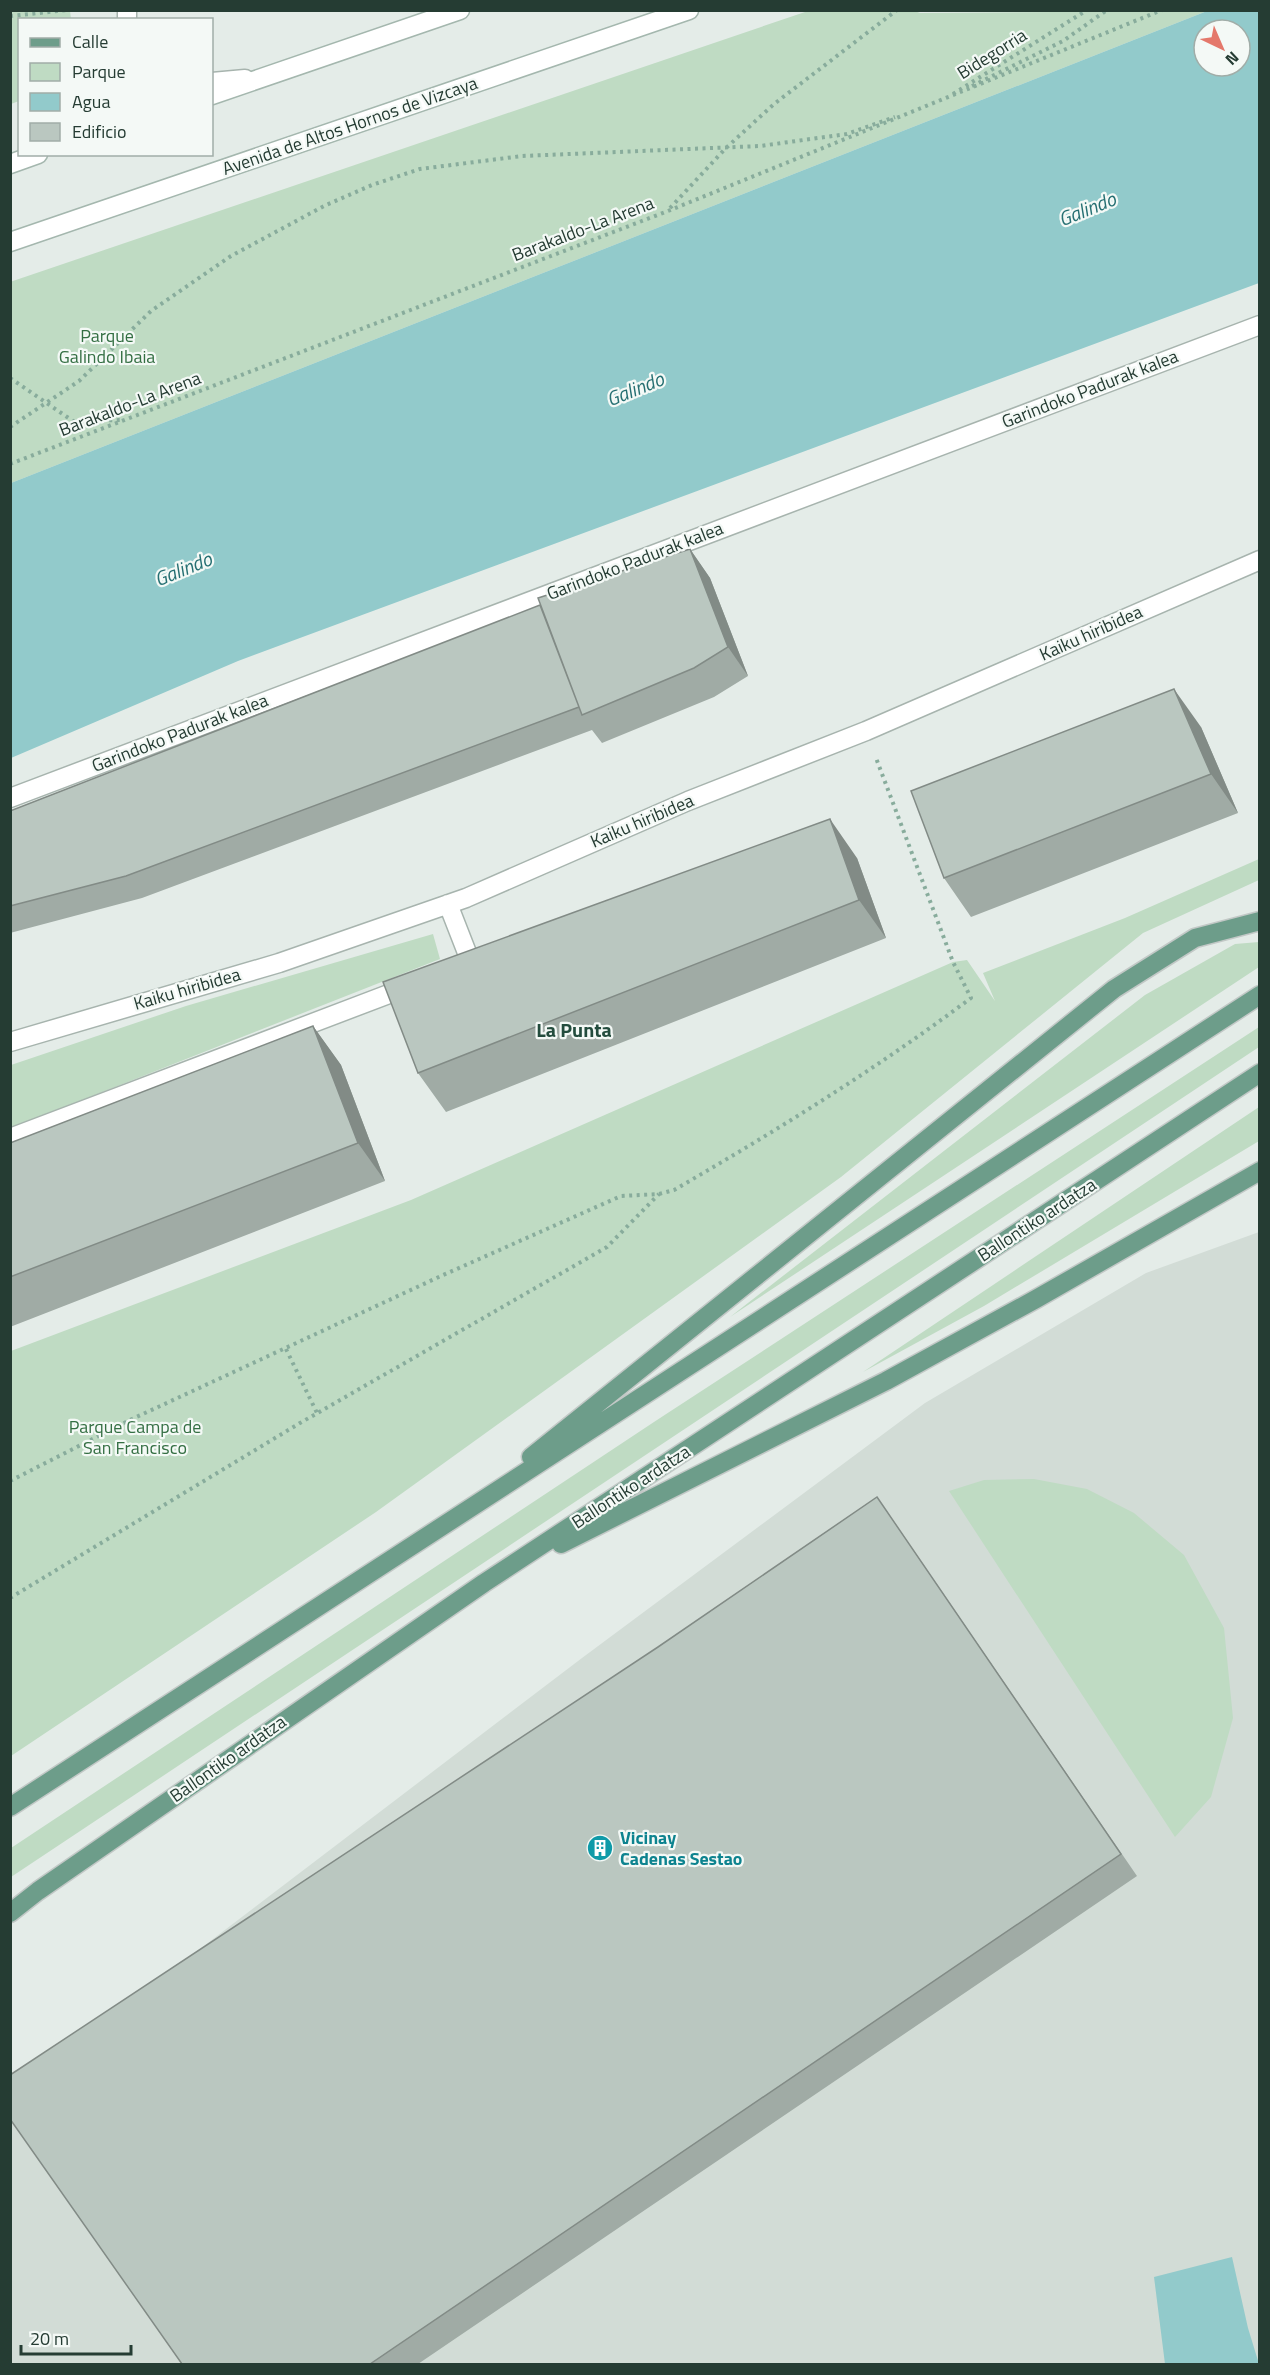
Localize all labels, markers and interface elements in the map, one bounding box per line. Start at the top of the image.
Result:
legend [18,18,213,156]
north arrow [1192,18,1252,78]
street label: Bidegorria [952,22,1032,86]
text: Calle [72,28,108,55]
text: N [1220,46,1245,71]
text: Parque [72,58,126,85]
street label: Avenida de Altos Hornos de Vizcaya [219,69,481,182]
text: Agua [72,88,110,115]
text: Edificio [72,118,126,145]
water label: Galindo [1053,183,1121,234]
street label: Barakaldo-La Arena [508,189,658,268]
park label: Parque Galindo Ibaia [59,322,155,370]
street label: Garindoko Padurak kalea [998,342,1182,435]
water label: Galindo [601,363,669,414]
street label: Barakaldo-La Arena [55,364,205,443]
street label: Garindoko Padurak kalea [543,514,727,607]
water label: Galindo [149,543,217,594]
street label: Kaiku hiribidea [1035,598,1147,667]
street label: Garindoko Padurak kalea [88,686,272,779]
street label: Kaiku hiribidea [586,787,698,854]
street label: Kaiku hiribidea [130,960,244,1017]
district label: La Punta [536,1014,612,1045]
street label: Ballontiko ardatza [972,1171,1101,1268]
park label: Parque Campa de San Francisco [69,1413,201,1461]
street label: Ballontiko ardatza [566,1438,695,1535]
street label: Ballontiko ardatza [164,1708,291,1809]
place label: Vicinay Cadenas Sestao [620,1824,742,1872]
building icon: Vicinay Cadenas Sestao [585,1833,615,1863]
scale bar [21,2318,130,2356]
text: 20 m [30,2325,69,2352]

